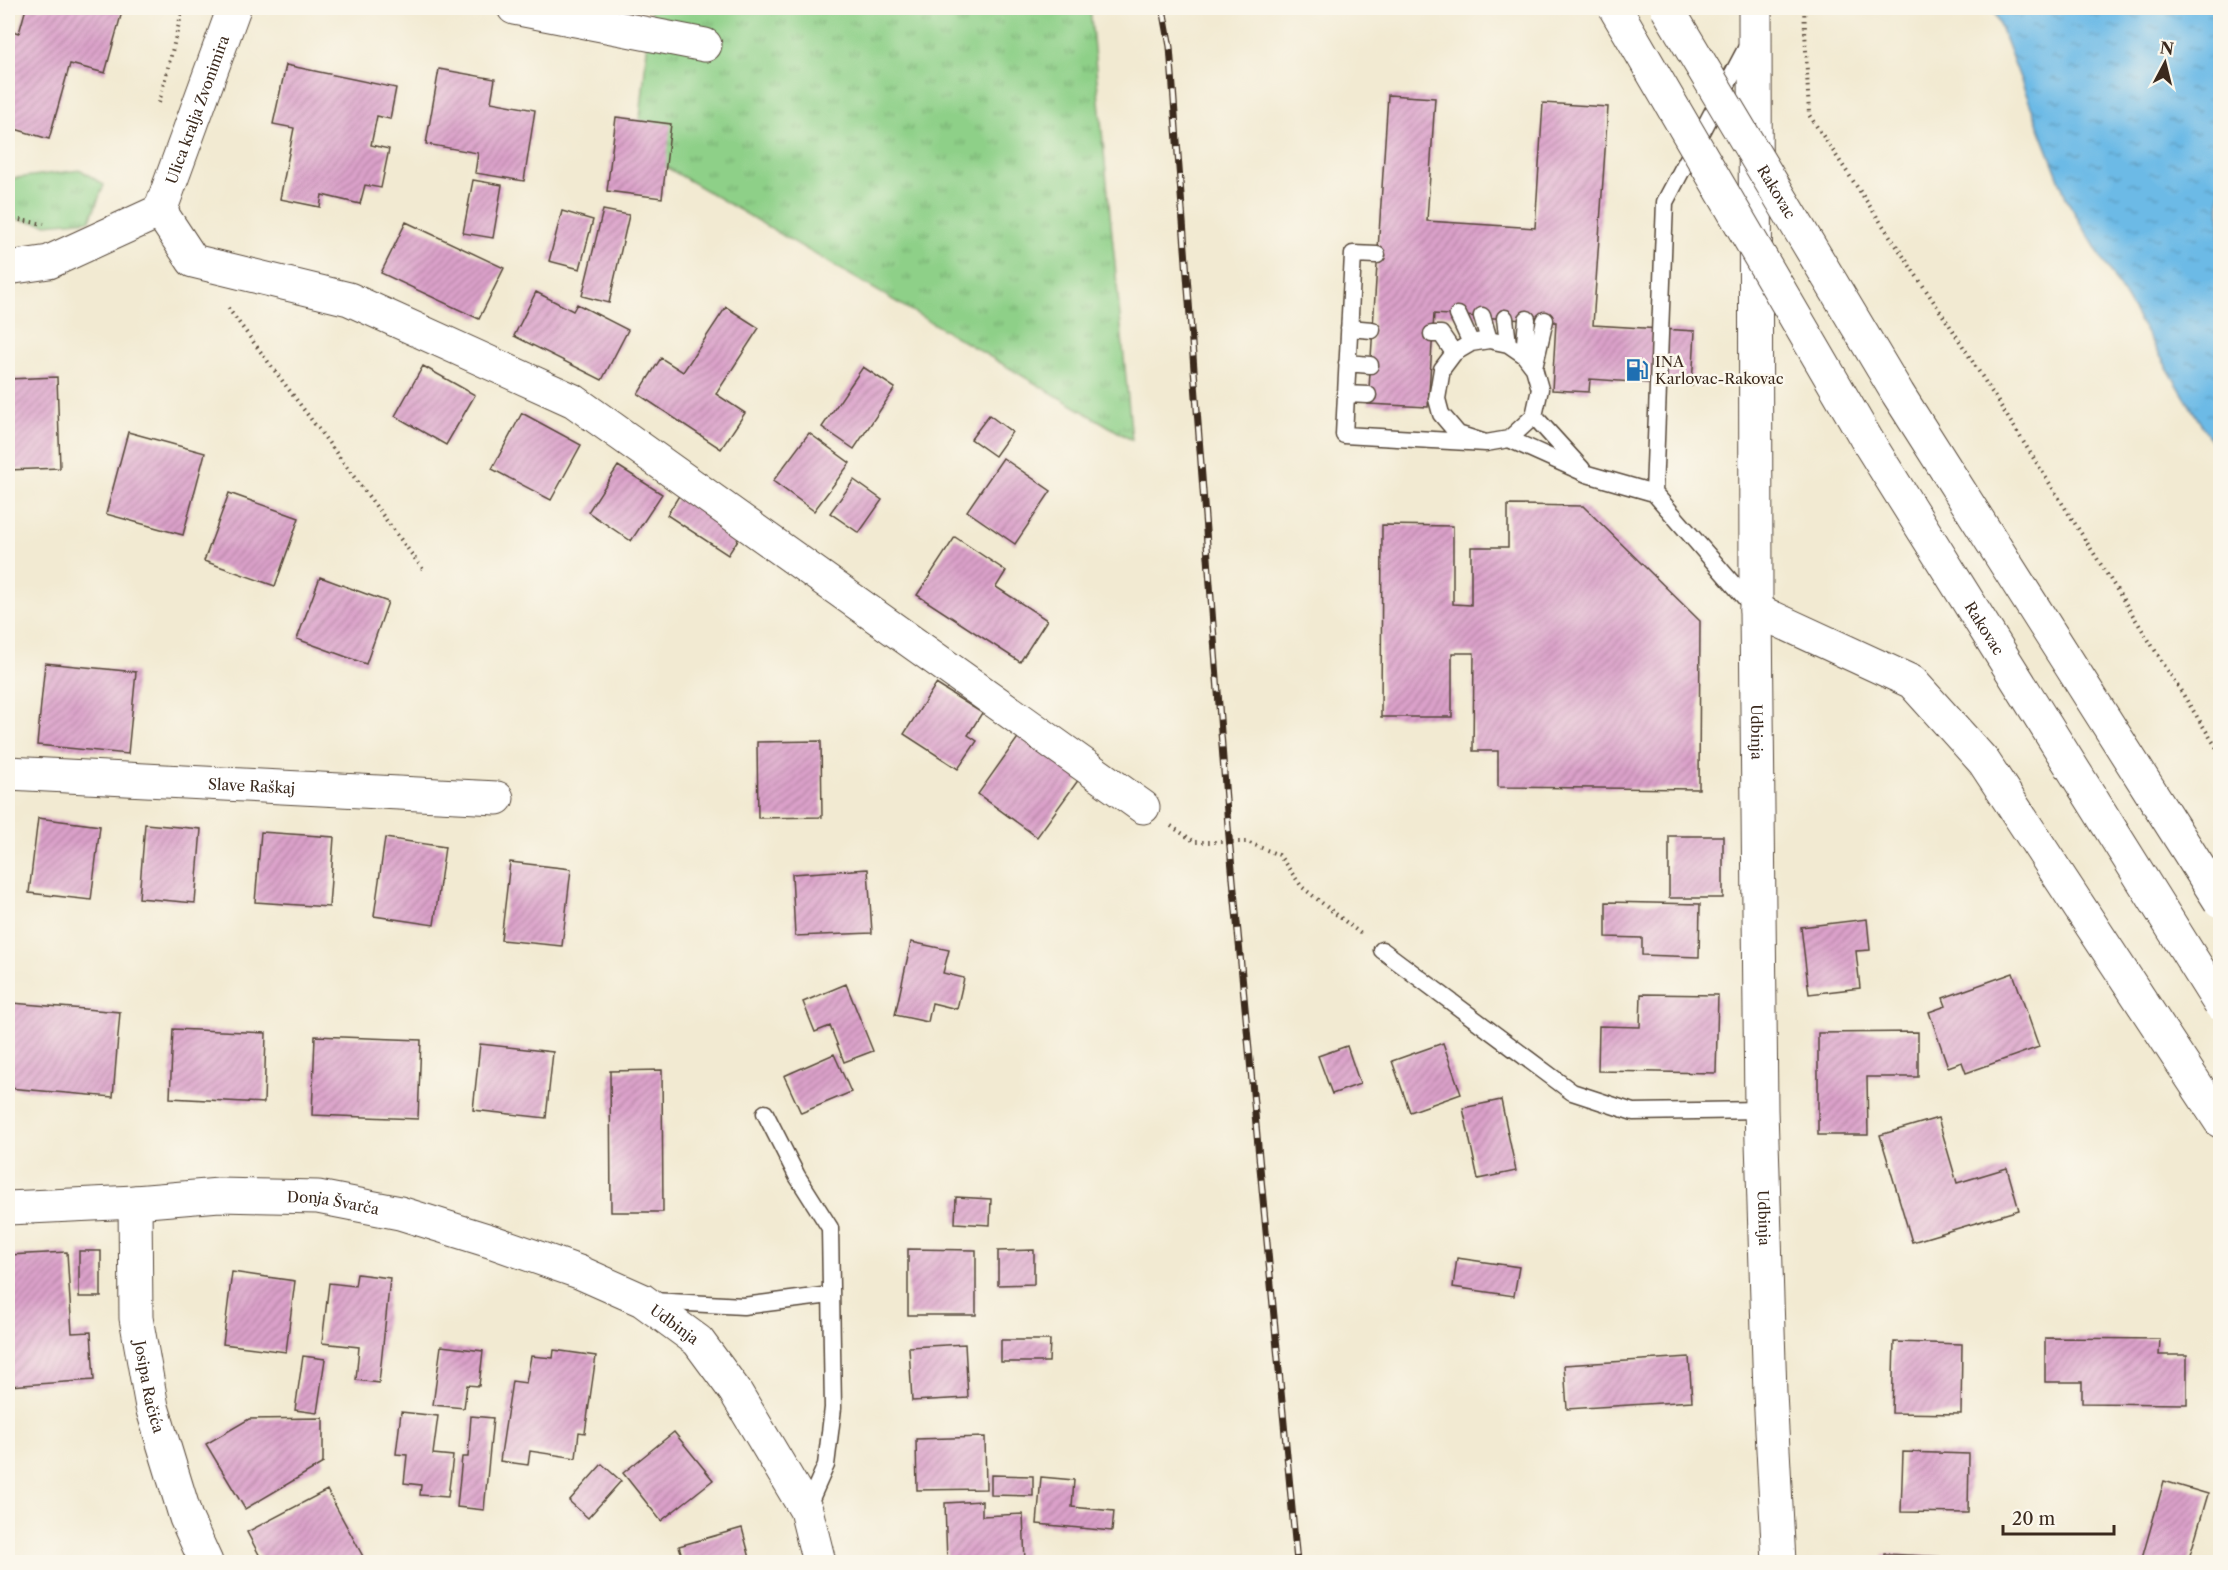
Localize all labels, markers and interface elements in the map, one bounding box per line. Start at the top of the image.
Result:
street label: Ulica kralja Zvonimira [161,33,233,186]
north arrow [2135,33,2195,93]
text: N [2159,37,2175,59]
street label: Rakovac [1754,161,1800,222]
place label: INA Karlovac-Rakovac [1655,352,1784,388]
fuel station icon: INA Karlovac-Rakovac [1624,357,1650,383]
street label: Rakovac [1961,598,2009,658]
street label: Udbinja [1747,704,1767,760]
street label: Slave Raškaj [208,774,296,797]
street label: Donja Švarča [287,1187,381,1218]
street label: Udbinja [1754,1190,1775,1246]
street label: Udbinja [647,1300,703,1348]
street label: Josipa Račića [130,1337,169,1435]
scale bar [2003,1498,2114,1536]
text: 20 m [2012,1508,2056,1530]

